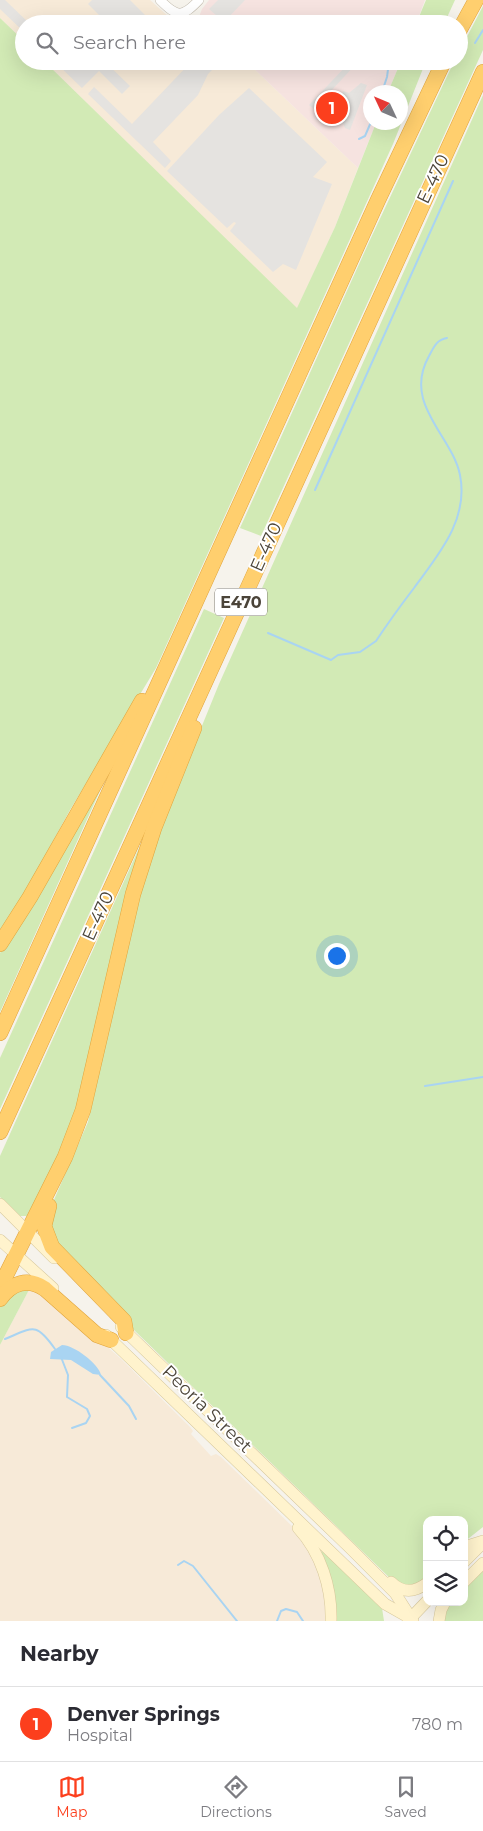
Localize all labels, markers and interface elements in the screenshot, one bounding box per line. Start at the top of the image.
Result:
search box [15,15,468,70]
icon: search [33,29,61,57]
text: Search here [73,31,186,54]
north arrow [363,85,408,130]
pin: 1 [316,89,348,127]
street label: E-470 [412,151,454,207]
street label: E-470 [245,519,287,575]
road number: E470 [215,588,267,616]
street label: E-470 [77,888,119,944]
your location [324,943,350,969]
street label: Peoria Street [157,1361,257,1457]
map controls [423,1516,468,1606]
button: locate [423,1516,468,1561]
button: layers [423,1561,468,1606]
text: Nearby [20,1641,99,1666]
text: Denver Springs [67,1703,220,1726]
text: 1 [33,1715,39,1734]
text: 780 m [412,1715,463,1734]
text: Hospital [67,1726,133,1745]
tab: Map [56,1773,87,1821]
tab: Directions [200,1773,272,1821]
tab: Saved [385,1773,427,1821]

